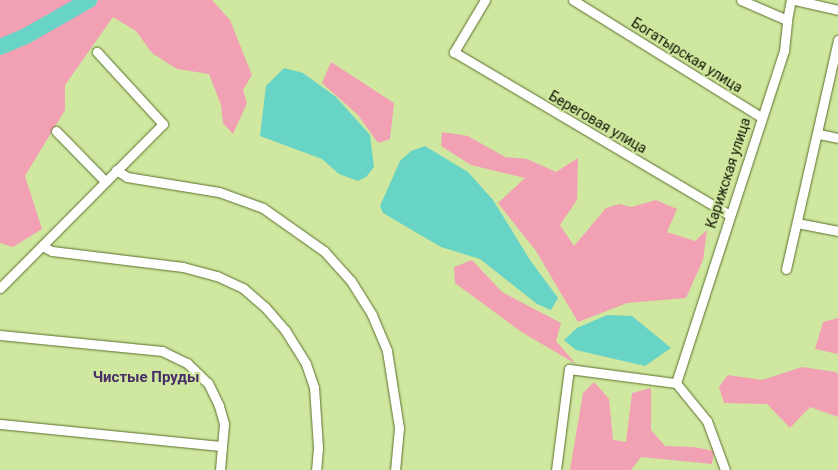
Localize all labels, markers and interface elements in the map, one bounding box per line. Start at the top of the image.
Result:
street label: Богатырская улица [628,14,746,96]
street label: Береговая улица [546,87,650,157]
street label: Карижская улица [702,116,754,230]
district label: Чистые Пруды [93,369,199,387]

